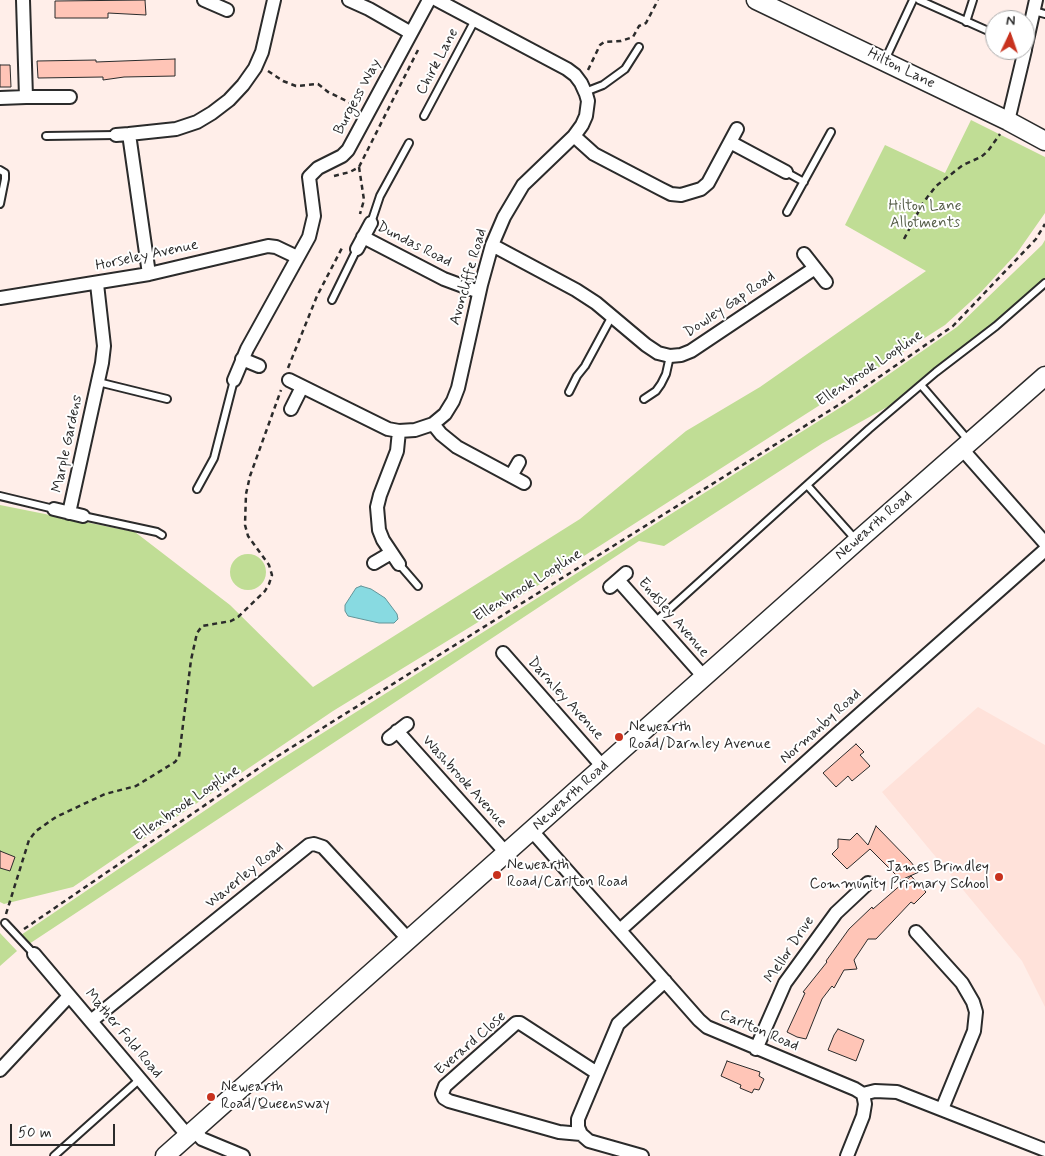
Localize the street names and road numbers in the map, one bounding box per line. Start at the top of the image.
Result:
street label: Chirk Lane [413,26,463,98]
street label: Hilton Lane [864,45,938,93]
street label: Burgess Way [330,56,386,138]
street label: Dundas Road [374,218,454,272]
street label: Avoncliffe Road [447,227,491,327]
street label: Horseley Avenue [94,236,200,276]
street label: Dowley Gap Road [681,268,779,342]
street label: Ellenbrook Loopline [814,327,926,411]
street label: Marple Gardens [49,393,87,495]
street label: Newearth Road [832,488,916,564]
street label: Ellenbrook Loopline [471,545,585,627]
street label: Endsley Avenue [634,575,712,661]
street label: Darnley Avenue [523,654,607,744]
street label: Normanby Road [777,686,865,768]
street label: Washbrook Avenue [418,732,510,832]
street label: Newearth Road [529,757,613,835]
street label: Ellenbrook Loopline [131,762,243,846]
street label: Waverley Road [202,839,288,913]
street label: Mellor Drive [761,913,819,987]
street label: Mather Fold Road [80,986,166,1082]
street label: Carlton Road [717,1006,801,1056]
street label: Everard Close [432,1008,510,1080]

